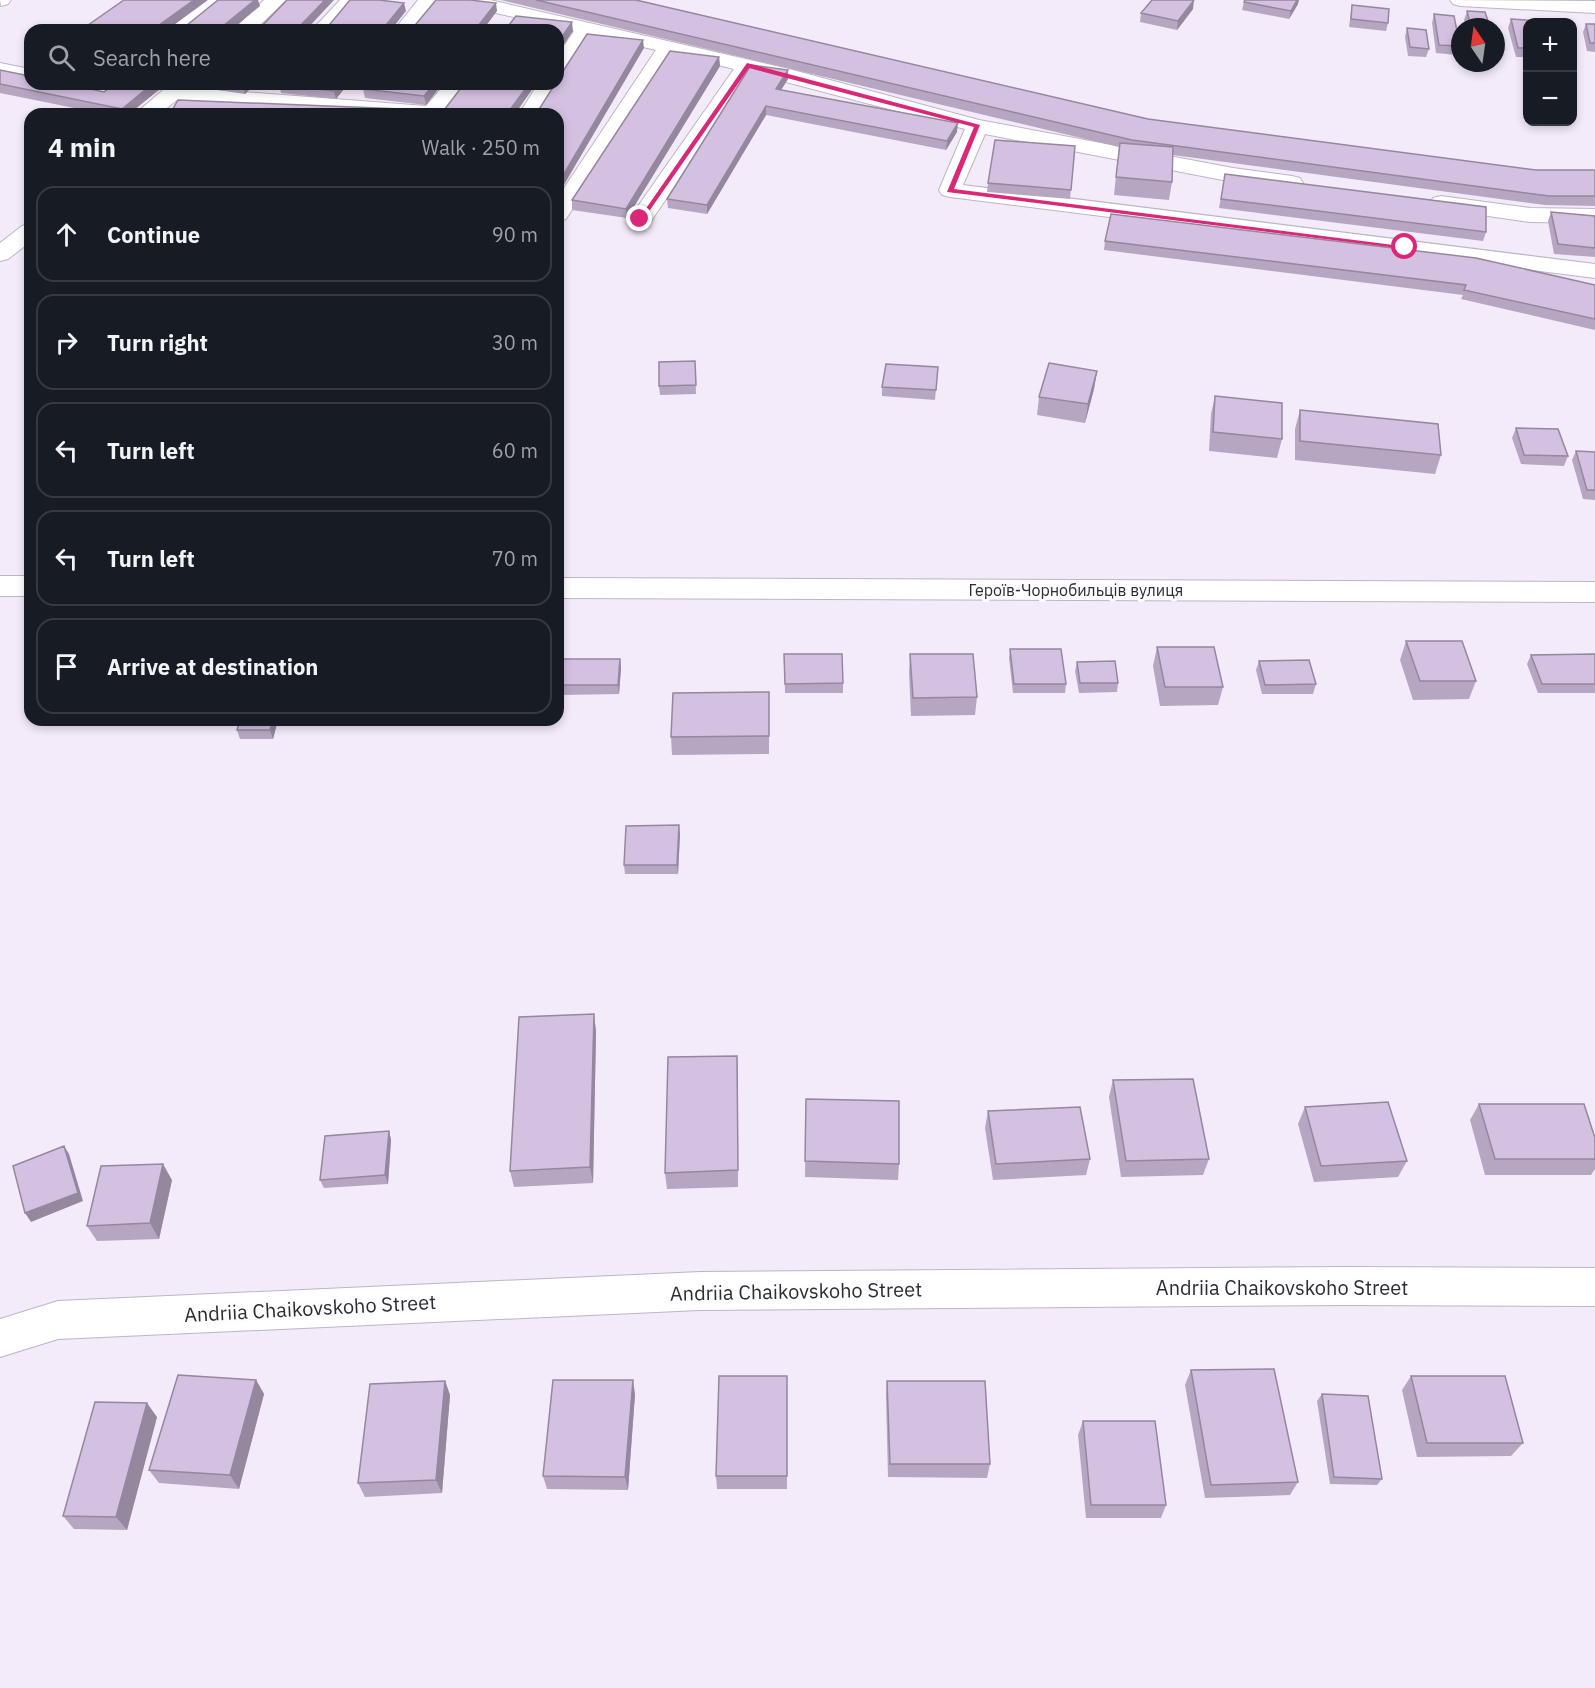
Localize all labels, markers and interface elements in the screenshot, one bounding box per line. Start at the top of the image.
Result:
north arrow [1451,18,1505,72]
map controls [1523,18,1577,126]
button: + [1523,18,1577,72]
search box [24,24,564,90]
icon: search [45,41,78,74]
text: Search here [93,43,211,72]
button: − [1523,72,1577,126]
text: 4 min [48,130,116,164]
text: Walk · 250 m [422,134,540,161]
route end [626,205,652,231]
icon: ahead [50,218,83,251]
text: Continue [107,220,200,249]
text: 90 m [492,221,538,248]
route start [1391,233,1417,259]
icon: right [50,326,83,359]
text: Turn right [107,328,208,357]
text: 30 m [492,329,538,356]
icon: left [50,434,83,467]
text: Turn left [107,436,195,465]
text: 60 m [492,437,538,464]
icon: left [50,542,83,575]
text: Turn left [107,544,195,573]
text: 70 m [492,545,538,572]
street label: Героїв-Чорнобильців вулиця [969,580,1183,600]
icon: arrive [50,650,83,683]
text: Arrive at destination [107,652,318,681]
street label: Andriia Chaikovskoho Street [1156,1274,1408,1301]
street label: Andriia Chaikovskoho Street [670,1275,922,1307]
street label: Andriia Chaikovskoho Street [183,1288,437,1328]

